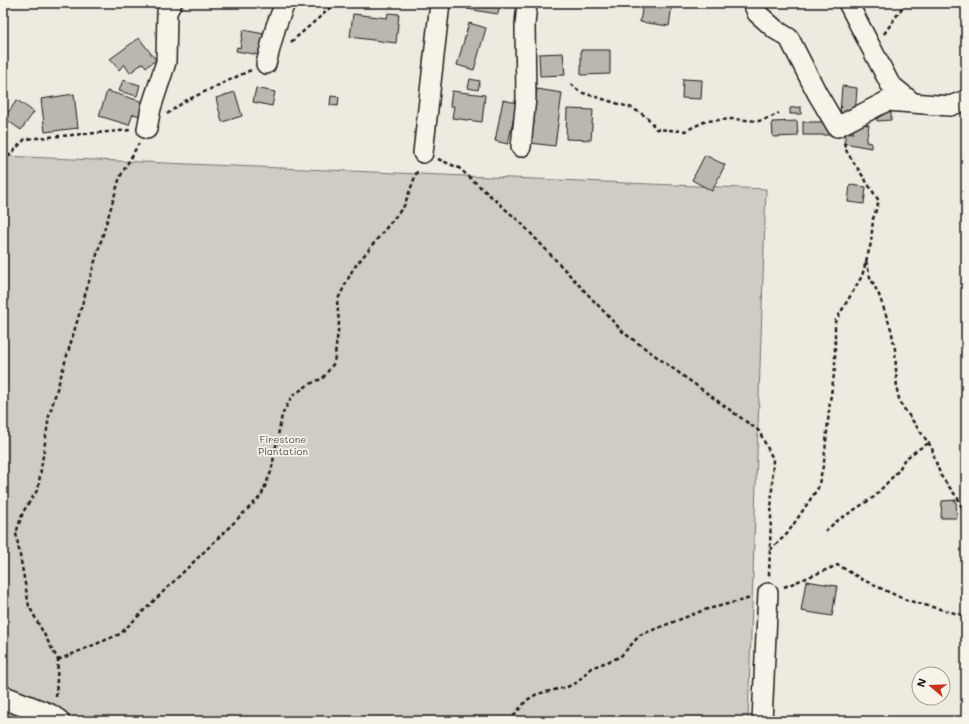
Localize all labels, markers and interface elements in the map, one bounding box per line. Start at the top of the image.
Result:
park label: Firestone Plantation [258,432,308,458]
north arrow [911,666,951,706]
text: N [913,676,930,689]

